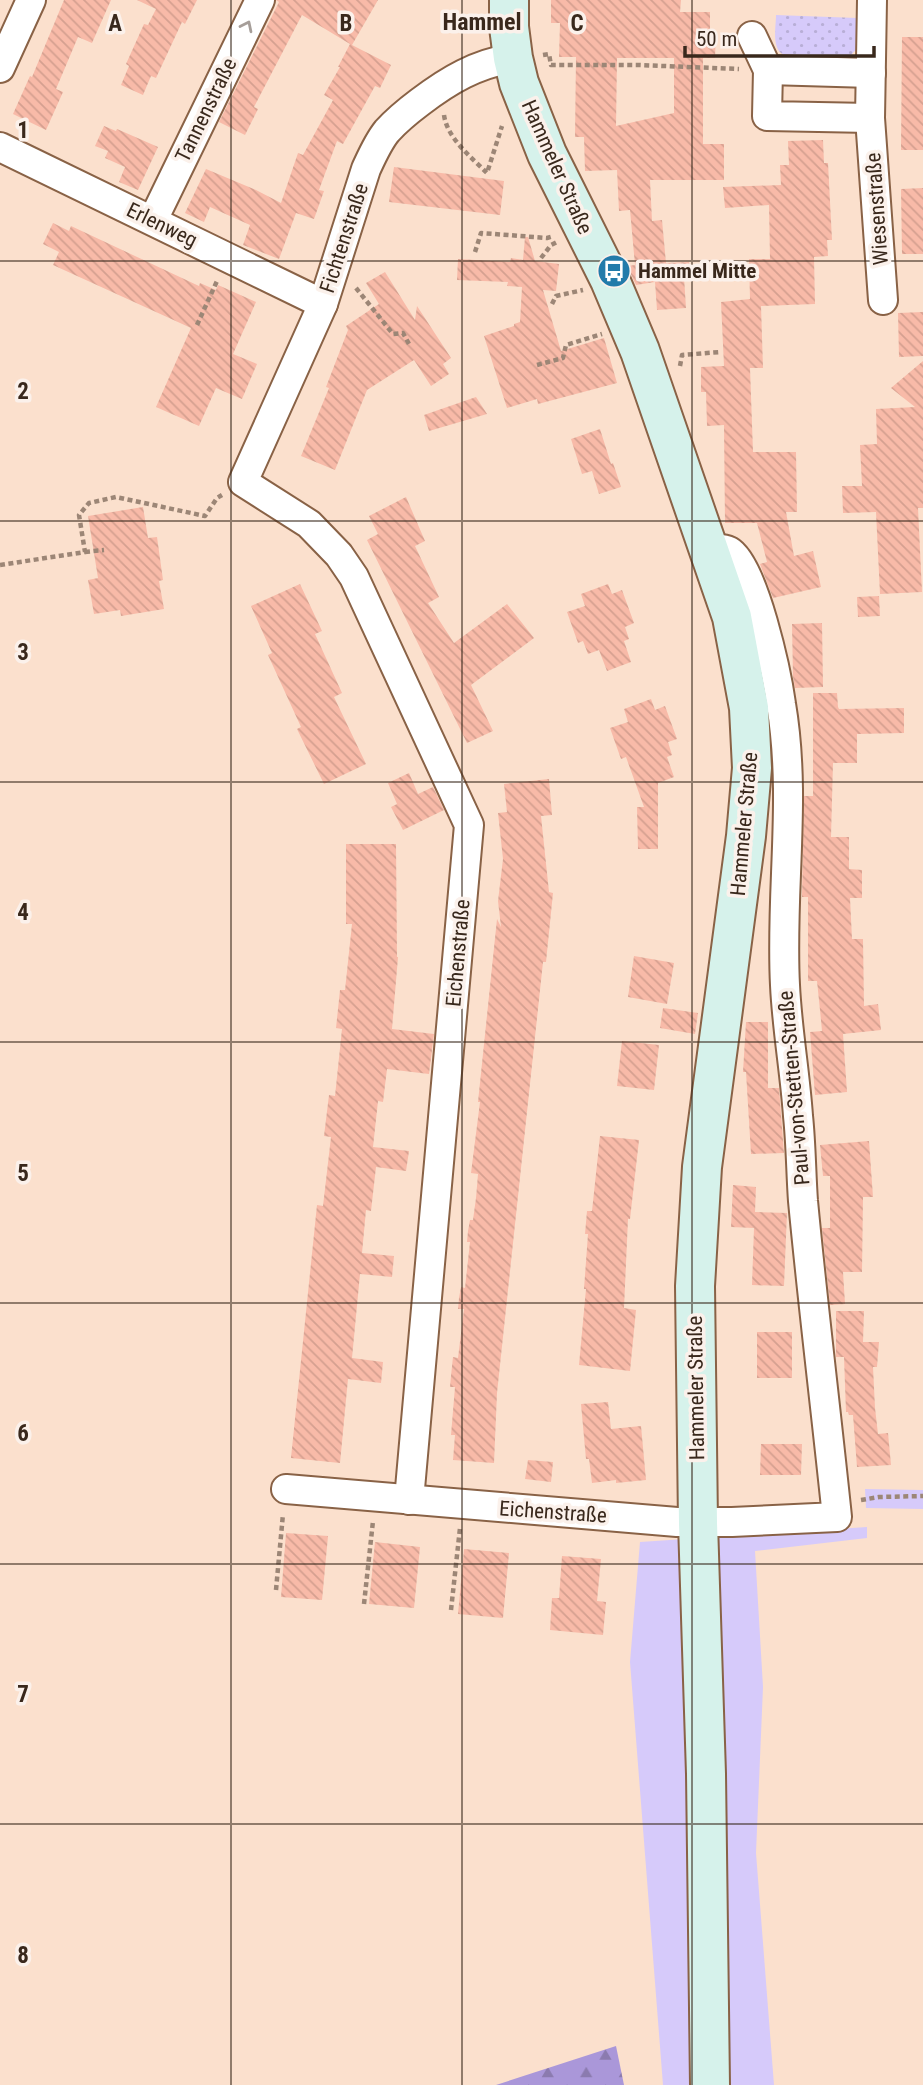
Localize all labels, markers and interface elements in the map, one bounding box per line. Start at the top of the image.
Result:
district label: Hammel [442,8,522,36]
text: A [108,10,122,37]
text: B [340,10,352,37]
text: C [570,10,584,37]
scale bar [685,14,874,58]
one-way arrow [239,21,253,33]
text: 50 m [696,27,737,51]
street label: Tannenstraße [170,54,242,166]
street label: Hammeler Straße [517,96,597,238]
text: 1 [17,117,29,144]
street label: Wiesenstraße [861,152,893,266]
street label: Fichtenstraße [315,180,373,296]
street label: Erlenweg [123,198,201,252]
bus stop icon: Hammel Mitte [595,252,633,290]
place label: Hammel Mitte [638,259,756,283]
text: 2 [17,378,29,405]
text: 3 [17,639,29,666]
street label: Hammeler Straße [726,751,762,897]
street label: Eichenstraße [441,898,475,1008]
text: 4 [17,899,29,926]
street label: Paul-von-Stetten-Straße [774,990,814,1186]
text: 5 [17,1160,29,1187]
street label: Hammeler Straße [683,1315,709,1460]
text: 6 [17,1420,29,1447]
street label: Eichenstraße [498,1496,608,1528]
text: 7 [17,1681,29,1708]
text: 8 [17,1942,29,1969]

